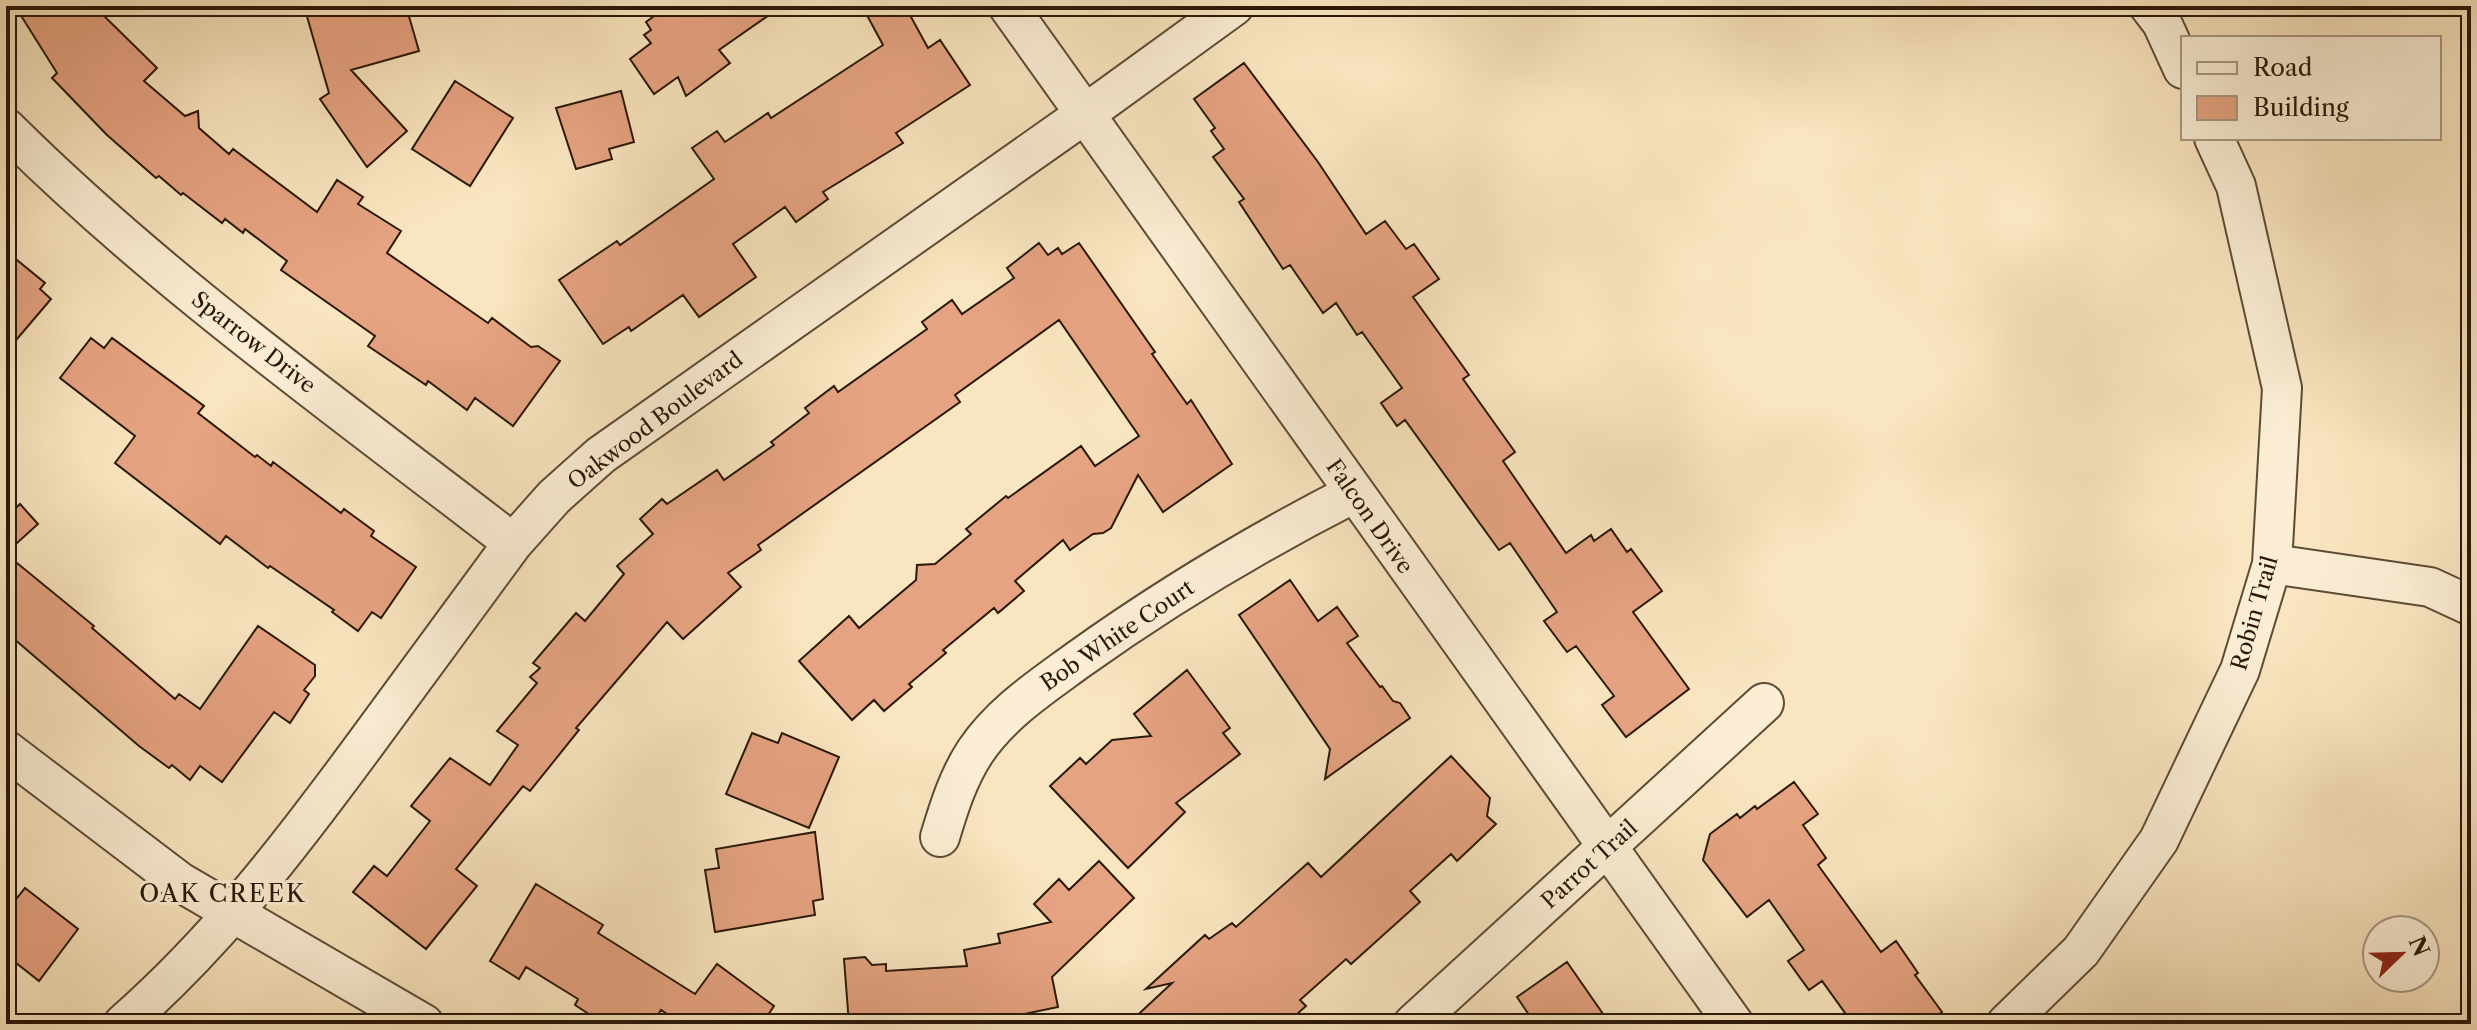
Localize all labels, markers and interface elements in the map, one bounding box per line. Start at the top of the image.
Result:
legend [2181,36,2441,140]
text: Road [2253,53,2313,82]
text: Building [2253,93,2349,122]
street label: Sparrow Drive [186,286,321,399]
street label: Oakwood Boulevard [562,346,748,495]
street label: Falcon Drive [1320,454,1419,579]
street label: Robin Trail [2225,552,2284,673]
street label: Bob White Court [1035,574,1199,697]
street label: Parrot Trail [1536,814,1643,914]
district label: OAK CREEK [139,879,307,908]
north arrow [2361,914,2441,994]
text: N [2403,932,2435,960]

